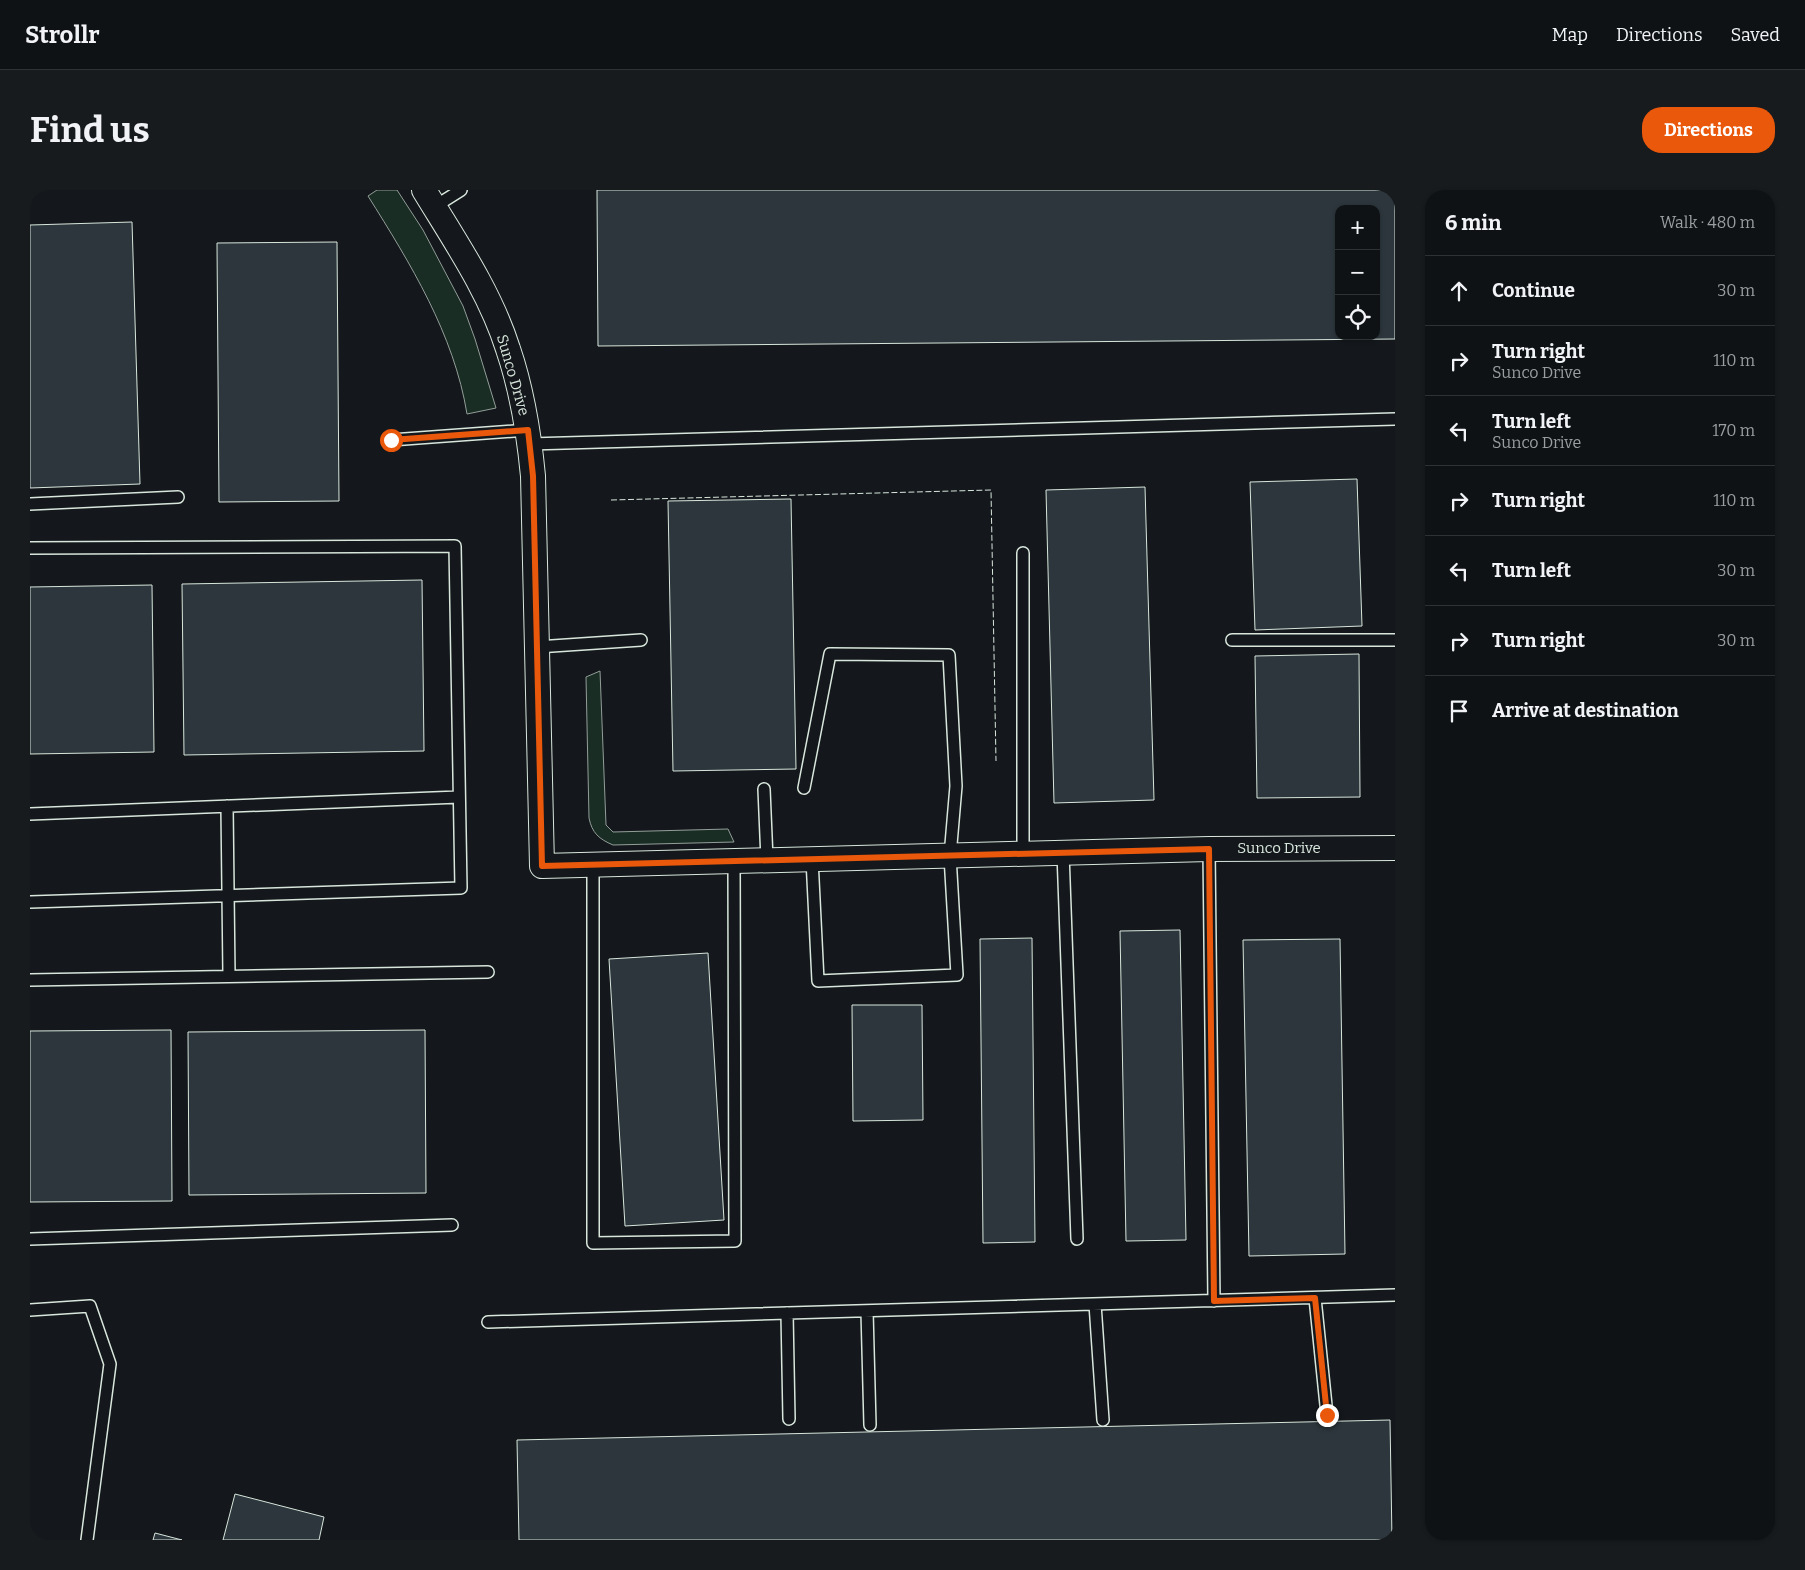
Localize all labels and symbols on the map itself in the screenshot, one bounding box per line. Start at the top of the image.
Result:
street label: Sunco Drive [493,332,533,418]
route start [380,429,403,452]
street label: Sunco Drive [1237,839,1321,857]
route end [1316,1404,1339,1427]

